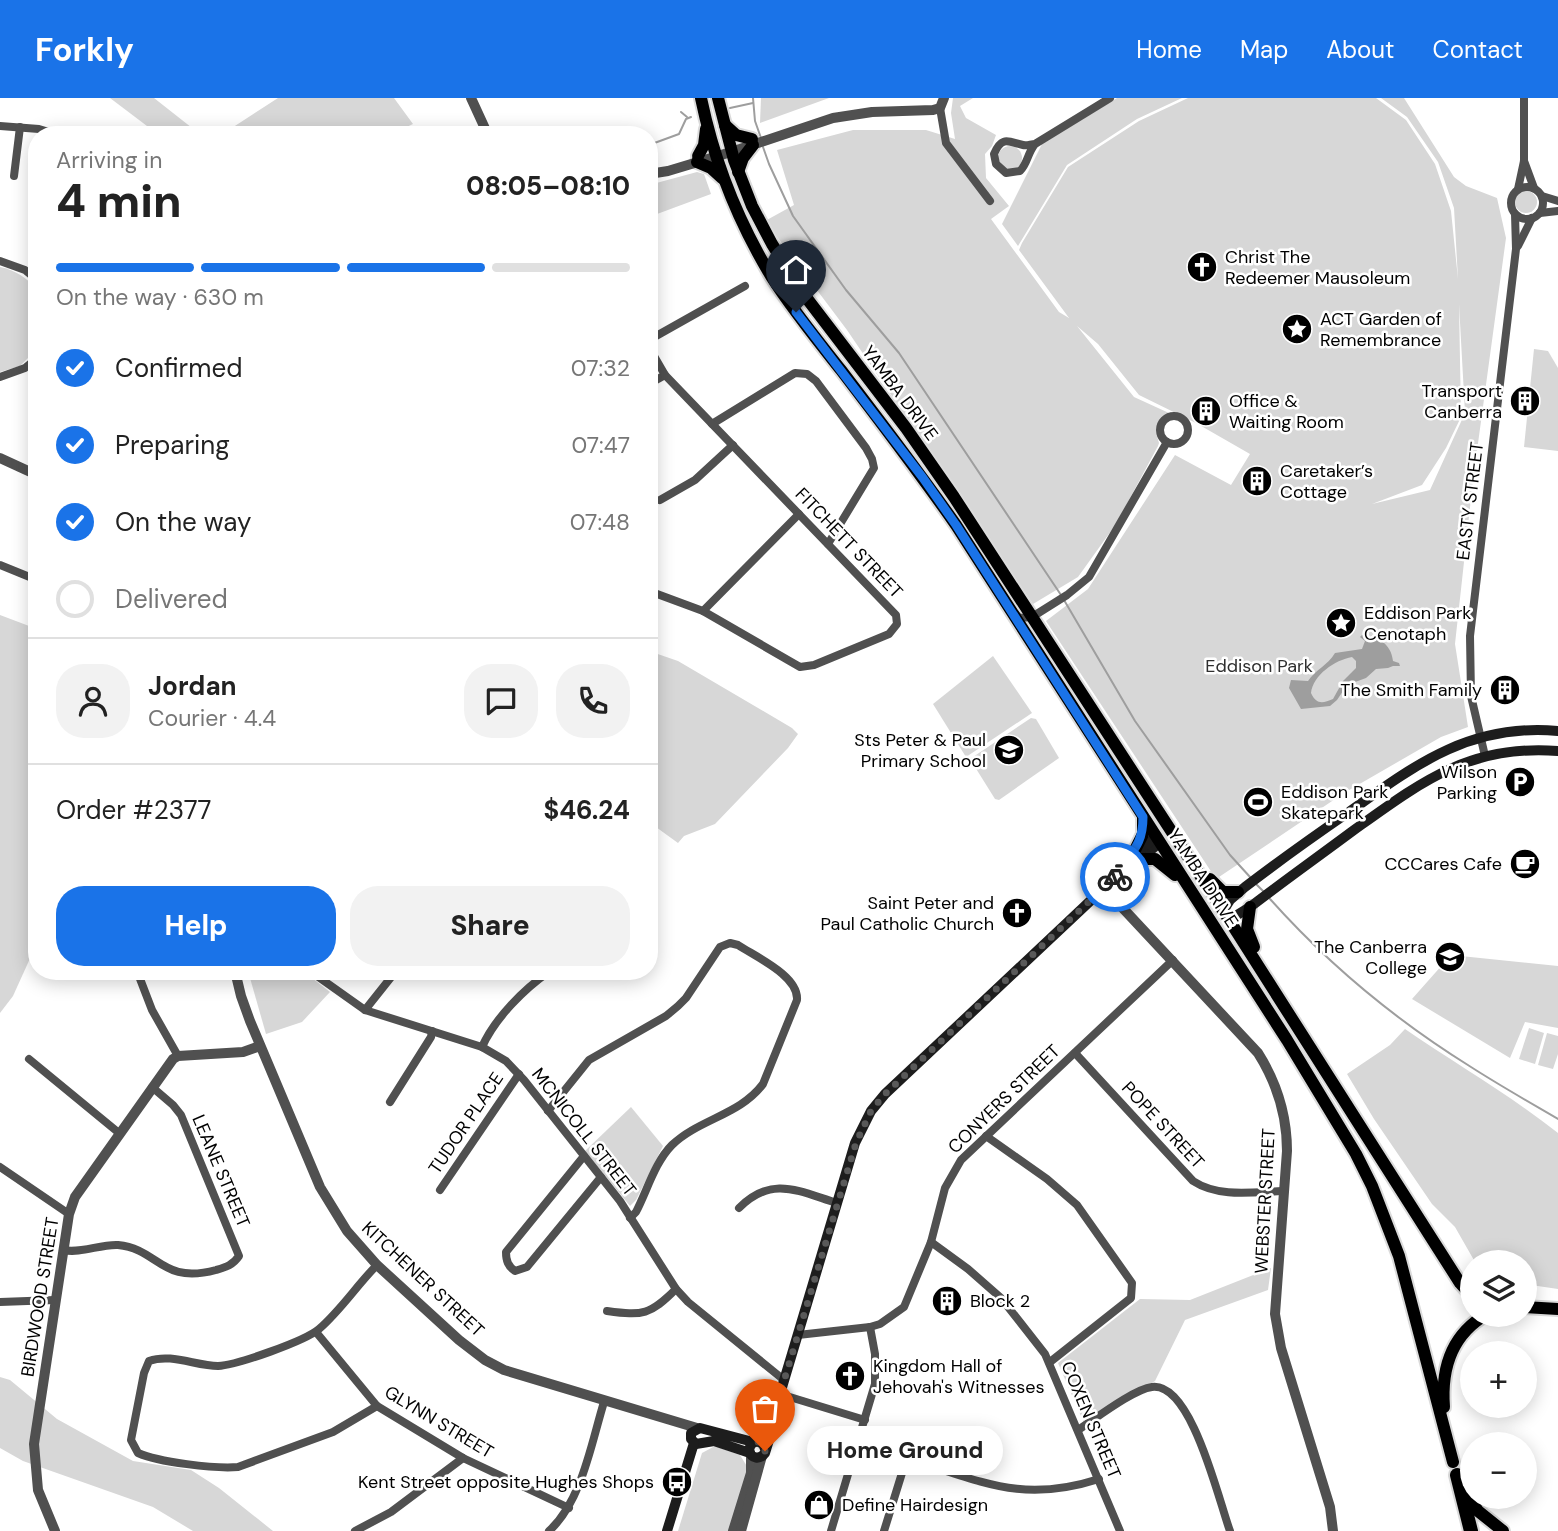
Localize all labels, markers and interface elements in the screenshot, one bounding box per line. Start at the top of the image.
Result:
text: Forkly [35,28,134,71]
text: Home [1136,34,1202,65]
text: Map [1240,34,1288,65]
text: About [1326,34,1395,65]
text: Contact [1433,34,1523,65]
text: Arriving in [56,145,162,175]
text: 08:05–08:10 [466,169,630,203]
text: 4 min [56,171,182,231]
pin [766,240,826,312]
place label: Christ The Redeemer Mausoleum [1225,245,1410,290]
church icon: Christ The Redeemer Mausoleum [1185,250,1219,284]
icon: home [777,251,815,289]
text: On the way · 630 m [56,282,264,312]
place label: ACT Garden of Remembrance [1320,307,1442,352]
place icon: ACT Garden of Remembrance [1280,312,1314,346]
street label: YAMBA DRIVE [856,341,944,445]
icon: check [56,349,94,387]
text: Confirmed [115,351,242,385]
text: 07:32 [571,353,630,383]
place label: Transport Canberra [1421,379,1502,424]
building icon: Transport Canberra [1508,384,1542,418]
place label: Office & Waiting Room [1229,389,1344,434]
building icon: Office & Waiting Room [1189,394,1223,428]
icon: check [56,426,94,464]
text: Preparing [115,428,230,462]
text: 07:47 [571,430,630,460]
street label: EASTY STREET [1451,441,1489,561]
place label: Caretaker’s Cottage [1280,459,1373,504]
building icon: Caretaker’s Cottage [1240,464,1274,498]
street label: FITCHETT STREET [790,483,908,603]
icon: check [56,503,94,541]
text: On the way [115,505,251,539]
text: 07:48 [570,507,630,537]
text: Delivered [115,582,228,616]
place label: Eddison Park Cenotaph [1364,601,1471,646]
place icon: Eddison Park Cenotaph [1324,606,1358,640]
park label: Eddison Park [1205,654,1313,678]
button: person [56,664,130,738]
button: chat [464,664,538,738]
button: phone [556,664,630,738]
text: Jordan [148,669,237,703]
building icon: The Smith Family [1488,673,1522,707]
place label: The Smith Family [1340,678,1482,702]
text: Courier · 4.4 [148,703,276,733]
place label: Sts Peter & Paul Primary School [854,728,986,773]
school or university icon: Sts Peter & Paul Primary School [992,733,1026,767]
place label: Wilson Parking [1437,760,1497,805]
parking icon: Wilson Parking [1503,765,1537,799]
place label: Eddison Park Skatepark [1281,780,1388,825]
sports icon: Eddison Park Skatepark [1241,785,1275,819]
text: Order #2377 [56,793,211,827]
text: $46.24 [544,793,630,827]
street label: YAMBA DRIVE [1162,824,1244,932]
courier [1080,842,1150,912]
cafe icon: CCCares Cafe [1508,847,1542,881]
place label: CCCares Cafe [1384,852,1502,876]
icon: bike [1096,858,1134,896]
button: Help [56,886,336,966]
button: Share [350,886,630,966]
place label: Saint Peter and Paul Catholic Church [821,891,994,936]
church icon: Saint Peter and Paul Catholic Church [1000,896,1034,930]
place label: The Canberra College [1314,935,1427,980]
school or university icon: The Canberra College [1433,940,1467,974]
street label: CONYERS STREET [943,1039,1065,1159]
street label: MCNICOLL STREET [526,1063,642,1201]
street label: TUDOR PLACE [423,1067,509,1179]
street label: POPE STREET [1116,1076,1210,1174]
street label: LEANE STREET [186,1111,256,1231]
street label: WEBSTER STREET [1249,1128,1281,1274]
street label: BIRDWOOD STREET [16,1216,64,1378]
street label: KITCHENER STREET [357,1216,489,1342]
map controls [1460,1250,1537,1509]
button: layers [1460,1250,1537,1327]
building icon: Block 2 [930,1284,964,1318]
place label: Block 2 [970,1289,1030,1313]
button: + [1460,1341,1537,1418]
place label: Kingdom Hall of Jehovah's Witnesses [873,1354,1044,1399]
street label: COXEN STREET [1055,1357,1127,1483]
church icon: Kingdom Hall of Jehovah's Witnesses [833,1359,867,1393]
pin [735,1379,795,1451]
street label: GLYNN STREET [380,1380,498,1464]
icon: bag [746,1390,784,1428]
callout: Home Ground [807,1426,1003,1476]
button: − [1460,1432,1537,1509]
text: Home Ground [827,1435,983,1465]
bus stop icon: Kent Street opposite Hughes Shops [660,1465,694,1499]
place label: Kent Street opposite Hughes Shops [358,1470,654,1494]
shop icon: Define Hairdesign [802,1488,836,1522]
place label: Define Hairdesign [842,1493,988,1517]

